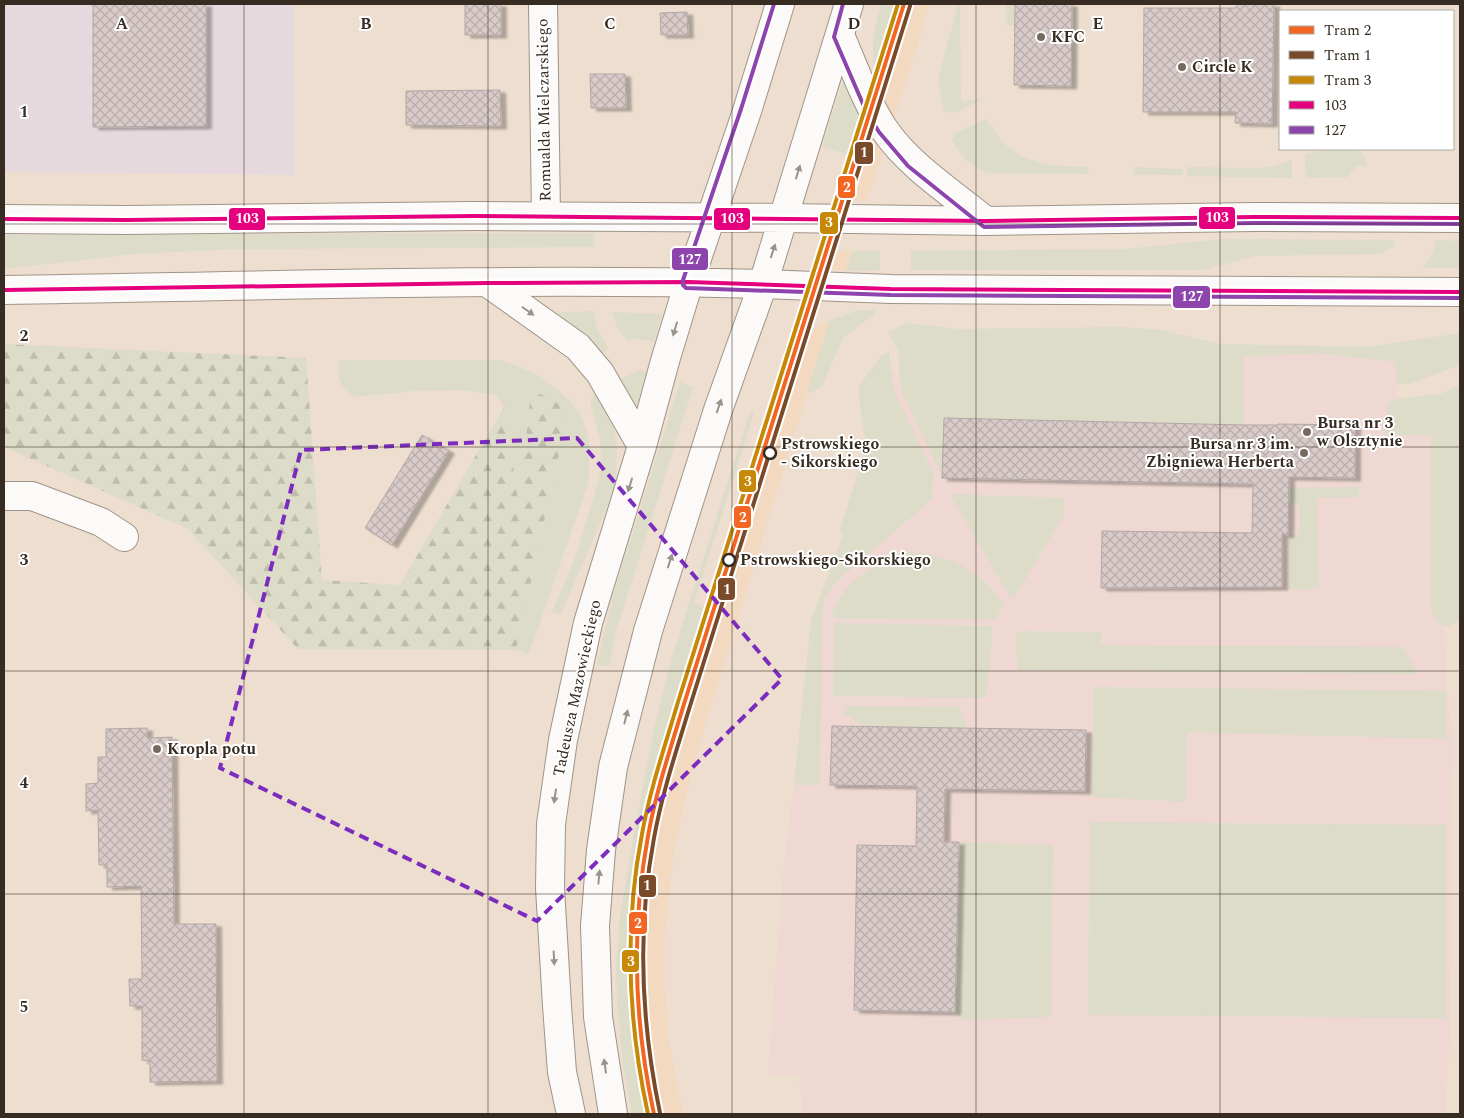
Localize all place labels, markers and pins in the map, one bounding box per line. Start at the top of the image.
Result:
place label: KFC [1051,25,1085,49]
marker: KFC [1035,31,1047,43]
place label: Circle K [1192,55,1253,79]
marker: Circle K [1176,61,1188,73]
place label: Bursa nr 3 w Olsztynie [1316,411,1403,453]
marker: Bursa nr 3 w Olsztynie [1301,426,1313,438]
place label: Pstrowskiego - Sikorskiego [781,432,879,474]
place label: Bursa nr 3 im. Zbigniewa Herberta [1146,432,1295,474]
marker: Pstrowskiego - Sikorskiego [763,446,777,460]
marker: Bursa nr 3 im. Zbigniewa Herberta [1298,447,1310,459]
place label: Pstrowskiego-Sikorskiego [740,548,931,572]
marker: Pstrowskiego-Sikorskiego [722,553,736,567]
place label: Kropla potu [167,737,256,761]
marker: Kropla potu [151,743,163,755]

